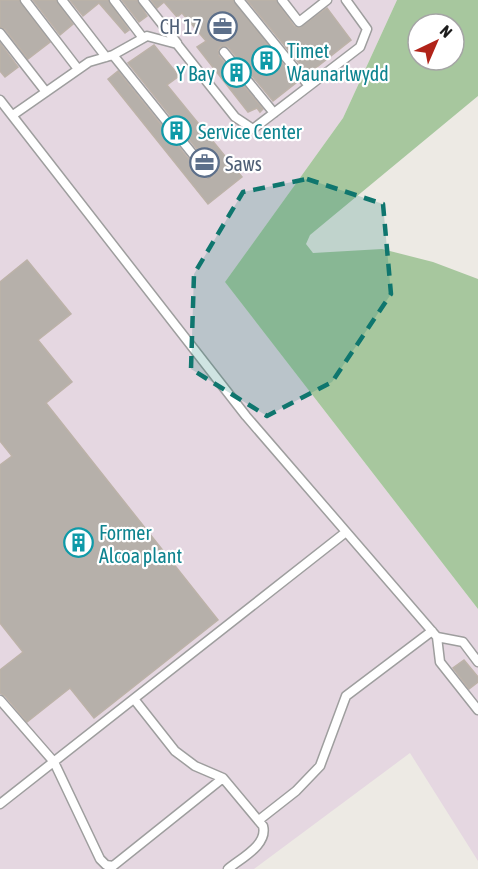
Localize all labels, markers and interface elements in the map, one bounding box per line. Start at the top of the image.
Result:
office icon: CH 17 [207,10,239,42]
north arrow [406,12,466,72]
place label: CH 17 [160,15,202,38]
text: N [437,21,456,41]
place label: Timet Waunarlwydd [287,39,389,85]
building icon: Timet Waunarlwydd [250,45,282,77]
building icon: Y Bay [220,57,252,89]
place label: Y Bay [176,62,215,85]
building icon: Service Center [161,115,193,147]
place label: Service Center [198,120,303,143]
office icon: Saws [188,147,220,179]
place label: Saws [225,152,262,175]
place label: Former Alcoa plant [99,521,183,567]
building icon: Former Alcoa plant [62,527,94,559]

